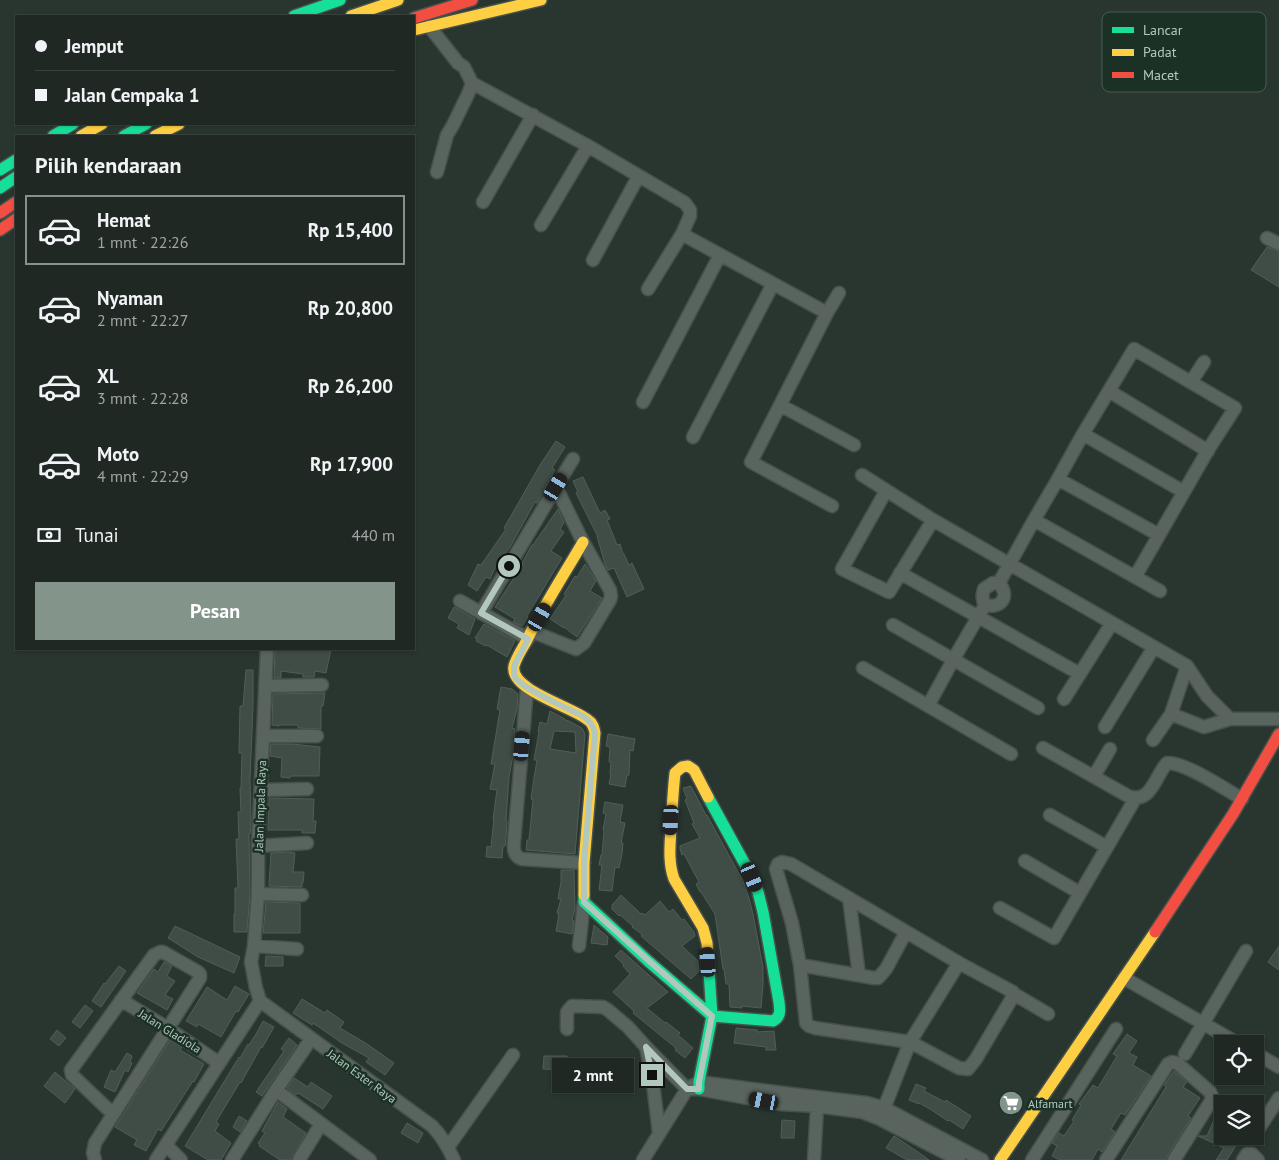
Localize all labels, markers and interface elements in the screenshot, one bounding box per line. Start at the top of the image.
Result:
legend [1102,12,1266,92]
text: Lancar [1143,21,1183,39]
text: Jemput [65,34,123,58]
text: Padat [1143,43,1177,61]
text: Macet [1143,66,1179,84]
text: Jalan Cempaka 1 [65,83,200,107]
text: Pilih kendaraan [35,151,181,179]
icon: car [37,208,82,253]
text: Hemat [97,208,150,232]
text: Rp 15,400 [308,218,393,242]
text: 1 mnt · 22:26 [97,232,188,252]
icon: car [37,286,82,331]
text: Nyaman [97,286,163,310]
text: Rp 20,800 [308,296,393,320]
text: 2 mnt · 22:27 [97,310,188,330]
icon: car [37,364,82,409]
text: XL [97,364,119,388]
text: Rp 26,200 [308,374,393,398]
text: 3 mnt · 22:28 [97,388,188,408]
icon: car [37,442,82,487]
text: Moto [97,442,139,466]
text: Rp 17,900 [310,452,393,476]
text: 4 mnt · 22:29 [97,466,188,486]
car [541,470,570,504]
icon: cash [35,521,63,549]
text: Tunai [75,523,119,547]
text: 440 m [352,525,395,545]
route start [498,555,520,577]
button: Pesan [35,582,395,640]
car [526,600,553,634]
car [513,730,530,762]
street label: Jalan Impala Raya [251,760,269,853]
car [662,805,679,835]
car [739,860,764,894]
car [699,947,716,977]
street label: Jalan Gladiola [135,1005,204,1056]
map controls [1214,1035,1264,1145]
button: locate [1214,1035,1264,1085]
street label: Jalan Ester Raya [324,1045,400,1106]
callout: 2 mnt [552,1058,634,1092]
route end [641,1064,663,1086]
text: 2 mnt [573,1065,613,1085]
supermarket icon: Alfamart [998,1090,1024,1116]
car [747,1091,780,1111]
button: layers [1214,1095,1264,1145]
place label: Alfamart [1028,1096,1073,1111]

